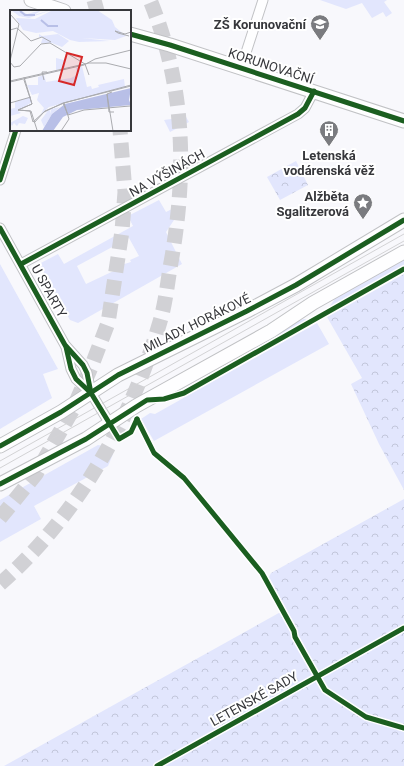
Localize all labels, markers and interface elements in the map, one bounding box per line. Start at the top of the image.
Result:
inset map [10,10,131,131]
school or university icon: ZŠ Korunovační [309,13,331,41]
place label: ZŠ Korunovační [214,17,307,32]
street label: KORUNOVAČNÍ [226,45,316,87]
building icon: Letenská vodárenská věž [318,119,340,147]
street label: NA VÝŠINÁCH [127,146,207,200]
place label: Letenská vodárenská věž [284,148,375,178]
place label: Alžběta Sgalitzerová [277,189,349,219]
place icon: Alžběta Sgalitzerová [352,192,374,220]
street label: U SPARTY [28,262,70,320]
street label: MILADY HORÁKOVÉ [141,291,253,355]
street label: LETENSKÉ SADY [208,669,301,729]

